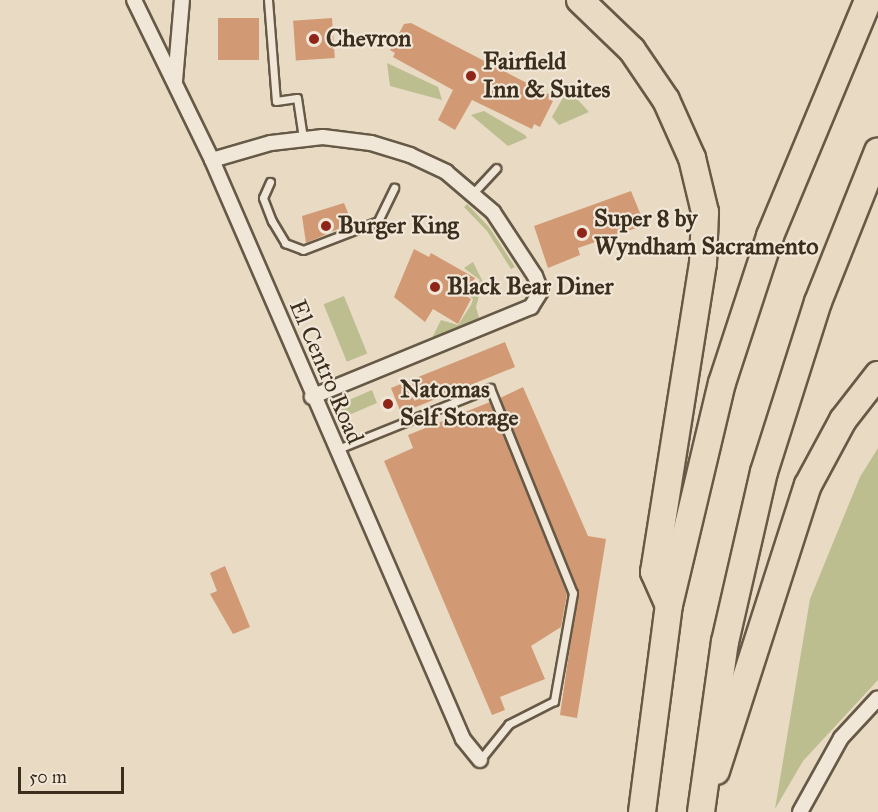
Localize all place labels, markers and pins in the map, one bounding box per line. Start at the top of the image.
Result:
place label: Chevron [326,25,411,53]
marker: Chevron [307,32,321,46]
place label: Fairfield Inn & Suites [483,48,610,104]
marker: Fairfield Inn & Suites [464,69,478,83]
place label: Super 8 by Wyndham Sacramento [594,205,819,261]
place label: Burger King [338,212,459,240]
marker: Burger King [319,219,333,233]
marker: Super 8 by Wyndham Sacramento [575,226,589,240]
place label: Black Bear Diner [447,273,614,301]
marker: Black Bear Diner [428,280,442,294]
place label: Natomas Self Storage [400,376,518,432]
marker: Natomas Self Storage [381,397,395,411]

